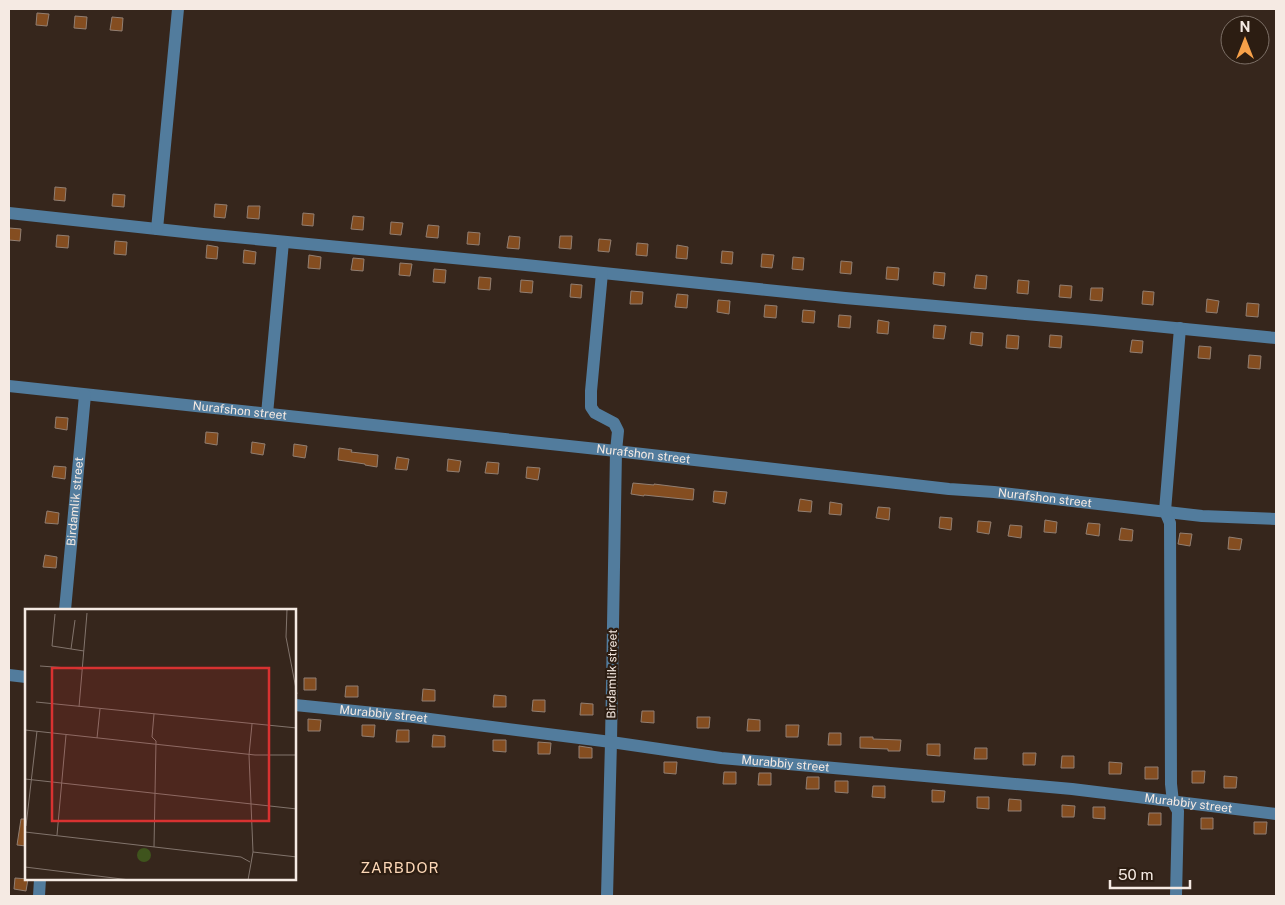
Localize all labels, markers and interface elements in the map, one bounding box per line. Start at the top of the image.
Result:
north arrow [1220,15,1270,65]
text: N [1240,19,1250,35]
street label: Nurafshon street [192,399,288,423]
street label: Nurafshon street [596,442,691,466]
street label: Birdamlik street [64,456,86,547]
street label: Nurafshon street [997,485,1093,510]
inset map [25,609,296,880]
street label: Birdamlik street [604,629,620,719]
street label: Murabbiy street [339,703,429,726]
street label: Murabbiy street [741,753,831,775]
street label: Murabbiy street [1144,791,1234,816]
scale bar [1110,858,1190,890]
district label: ZARBDOR [360,859,440,876]
text: 50 m [1118,866,1153,883]

